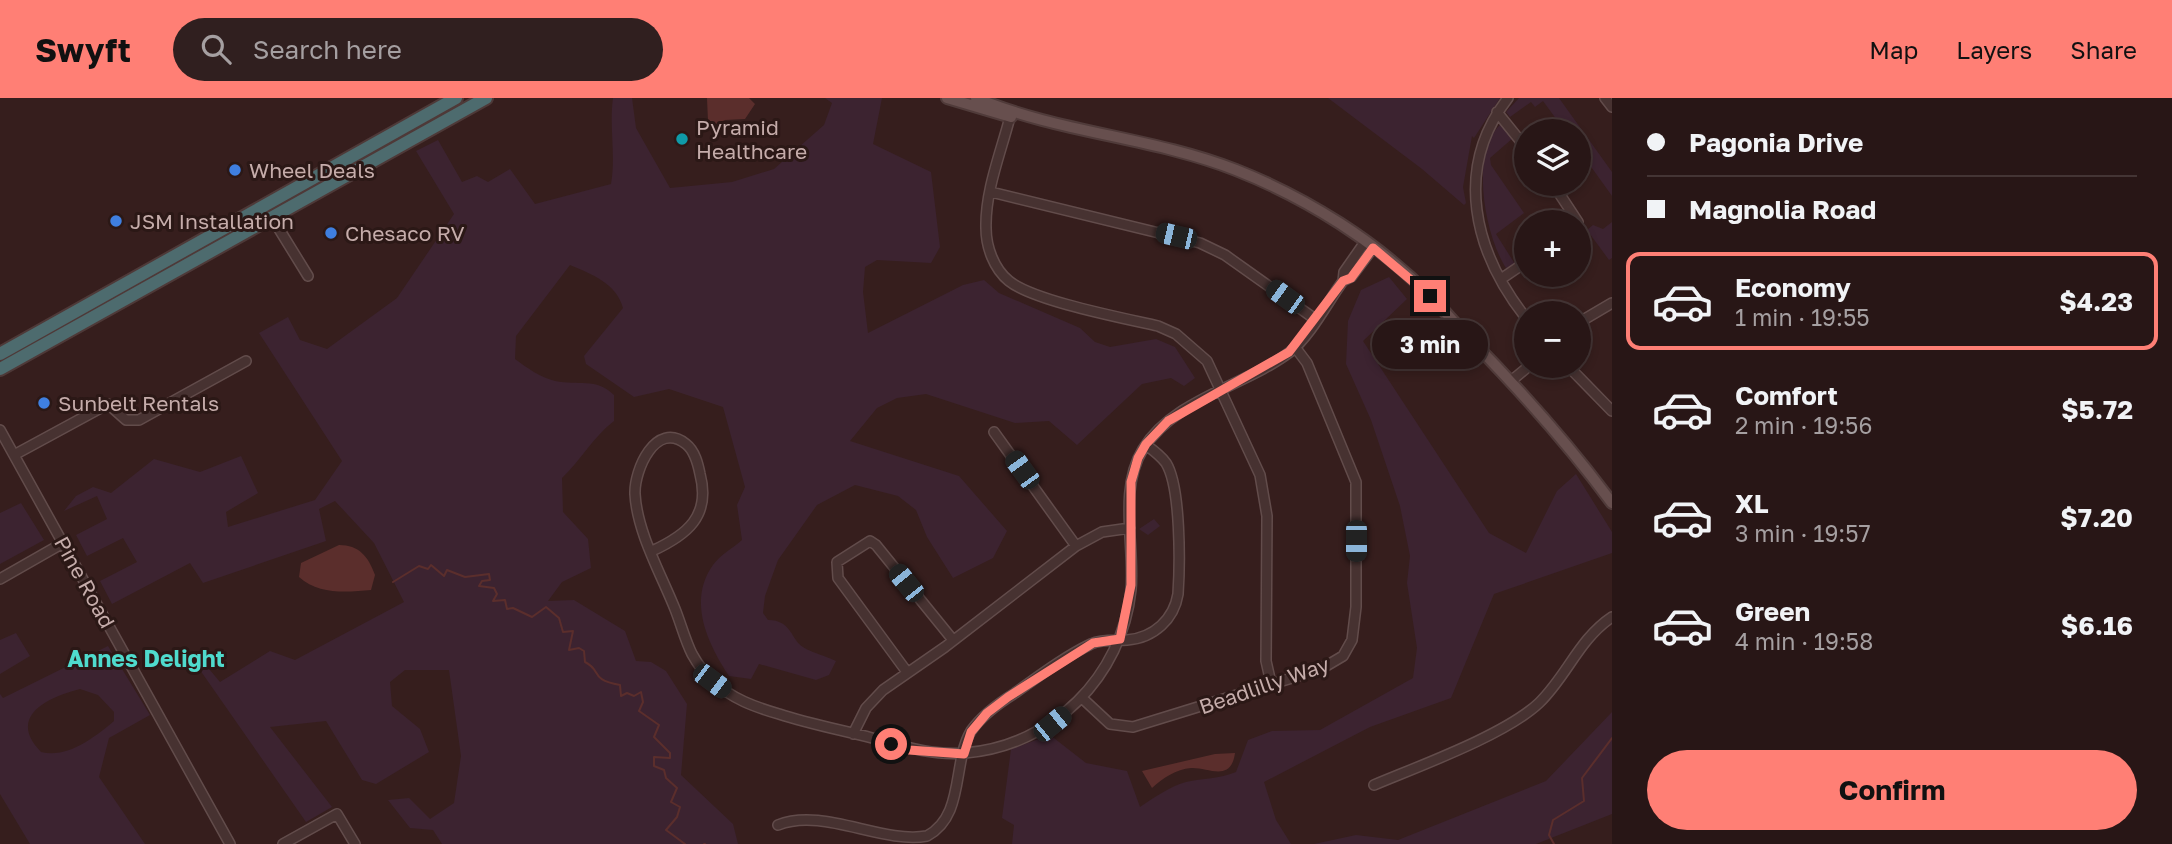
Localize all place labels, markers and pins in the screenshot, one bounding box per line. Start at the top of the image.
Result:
place label: Pyramid Healthcare [696,114,807,164]
marker: Pyramid Healthcare [674,131,690,147]
place label: Wheel Deals [249,157,375,183]
marker: Wheel Deals [227,162,243,178]
place label: JSM Installation [130,208,294,234]
marker: JSM Installation [108,213,124,229]
place label: Chesaco RV [345,220,465,246]
marker: Chesaco RV [323,225,339,241]
place label: Sunbelt Rentals [58,390,219,416]
marker: Sunbelt Rentals [36,395,52,411]

